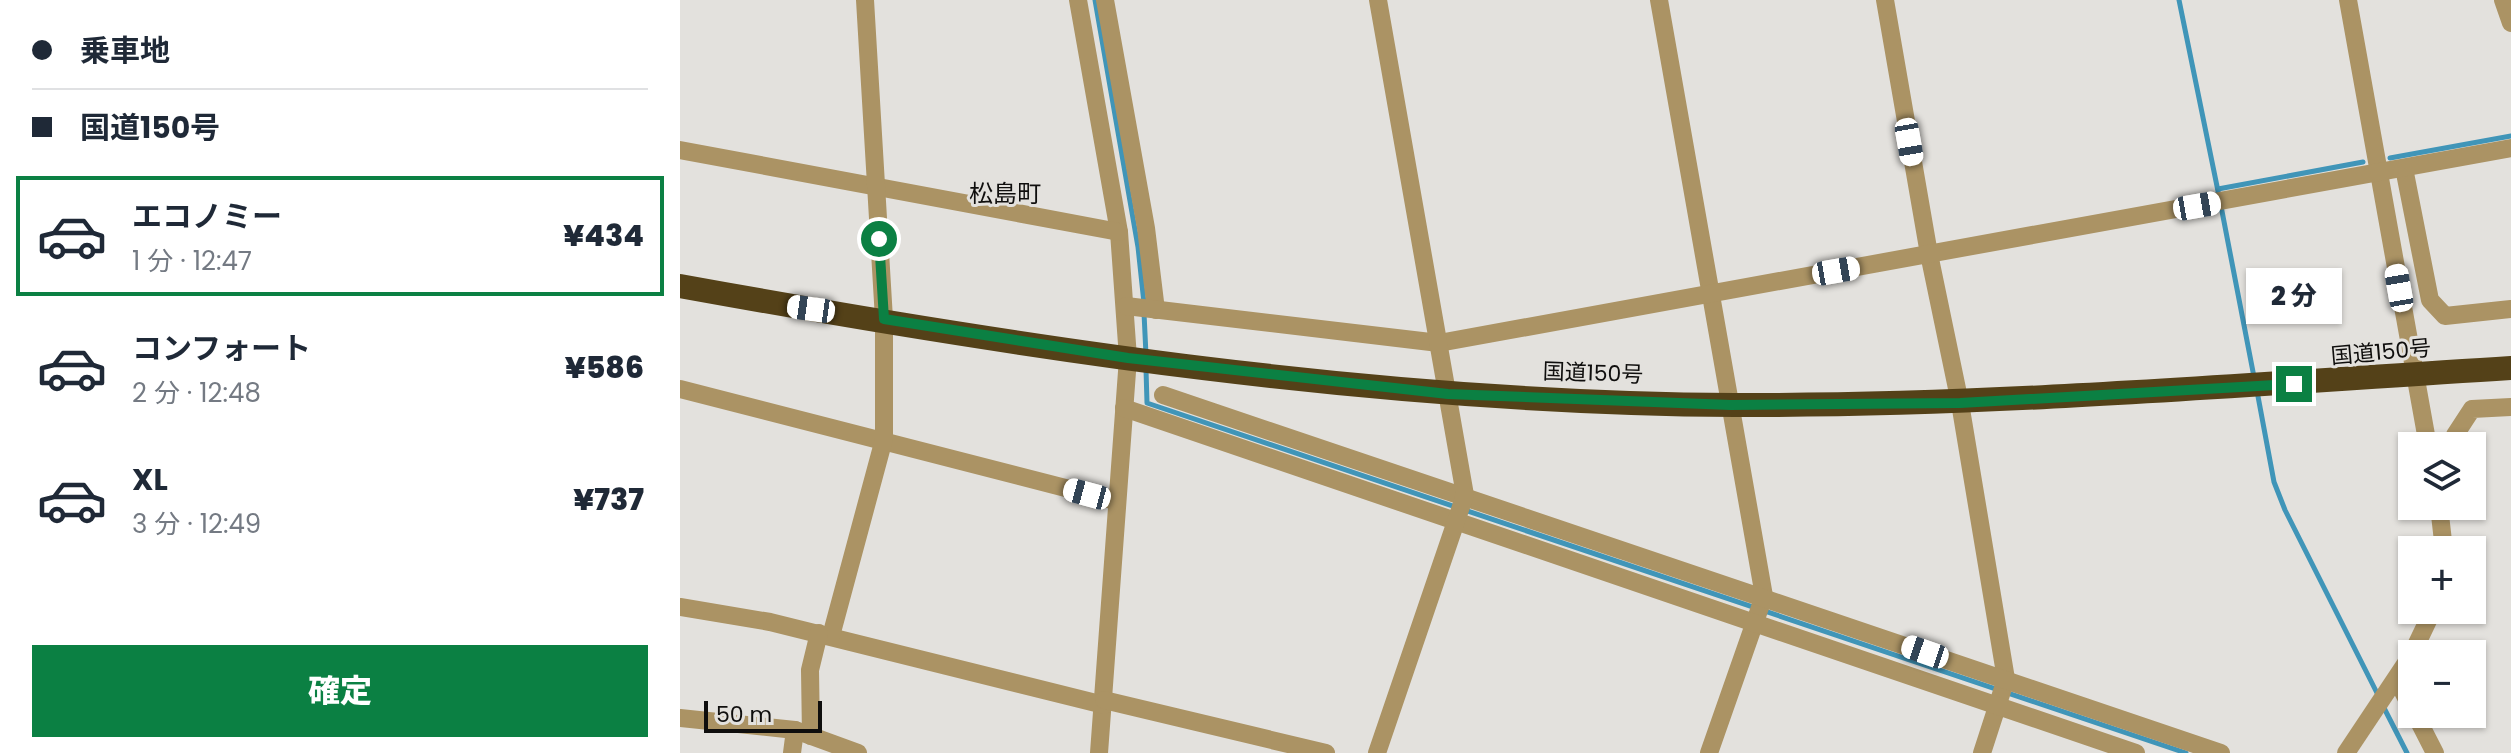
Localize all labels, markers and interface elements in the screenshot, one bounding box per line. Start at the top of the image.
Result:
text: 乗車地 [80,29,170,72]
text: 国道150号 [80,106,220,149]
car [1893,116,1925,168]
district label: 松島町 [969,177,1041,210]
car [2171,190,2223,222]
text: エコノミー [132,195,282,238]
icon: car [36,200,108,272]
text: ¥434 [563,214,644,257]
route start [861,221,897,257]
text: 1 分 · 12:47 [132,243,252,279]
car [1810,255,1862,287]
car [2383,262,2415,314]
callout: 2 分 [2246,268,2342,324]
text: 2 分 [2271,278,2317,314]
car [786,294,836,324]
text: コンフォート [132,327,311,370]
icon: car [36,332,108,404]
street label: 国道150号 [2329,332,2433,372]
text: ¥586 [565,346,644,389]
street label: 国道150号 [1542,356,1644,390]
route end [2276,366,2312,402]
text: 2 分 · 12:48 [132,375,261,411]
map controls [2398,432,2486,728]
button: layers [2398,432,2486,520]
text: XL [132,458,168,501]
icon: car [36,464,108,536]
car [1061,476,1113,512]
text: ¥737 [573,478,644,521]
text: 3 分 · 12:49 [132,506,261,542]
button: + [2398,536,2486,624]
car [1898,633,1952,671]
button: − [2398,640,2486,728]
button: 確定 [32,645,648,737]
scale bar [704,697,822,733]
text: 50 m [716,699,772,730]

